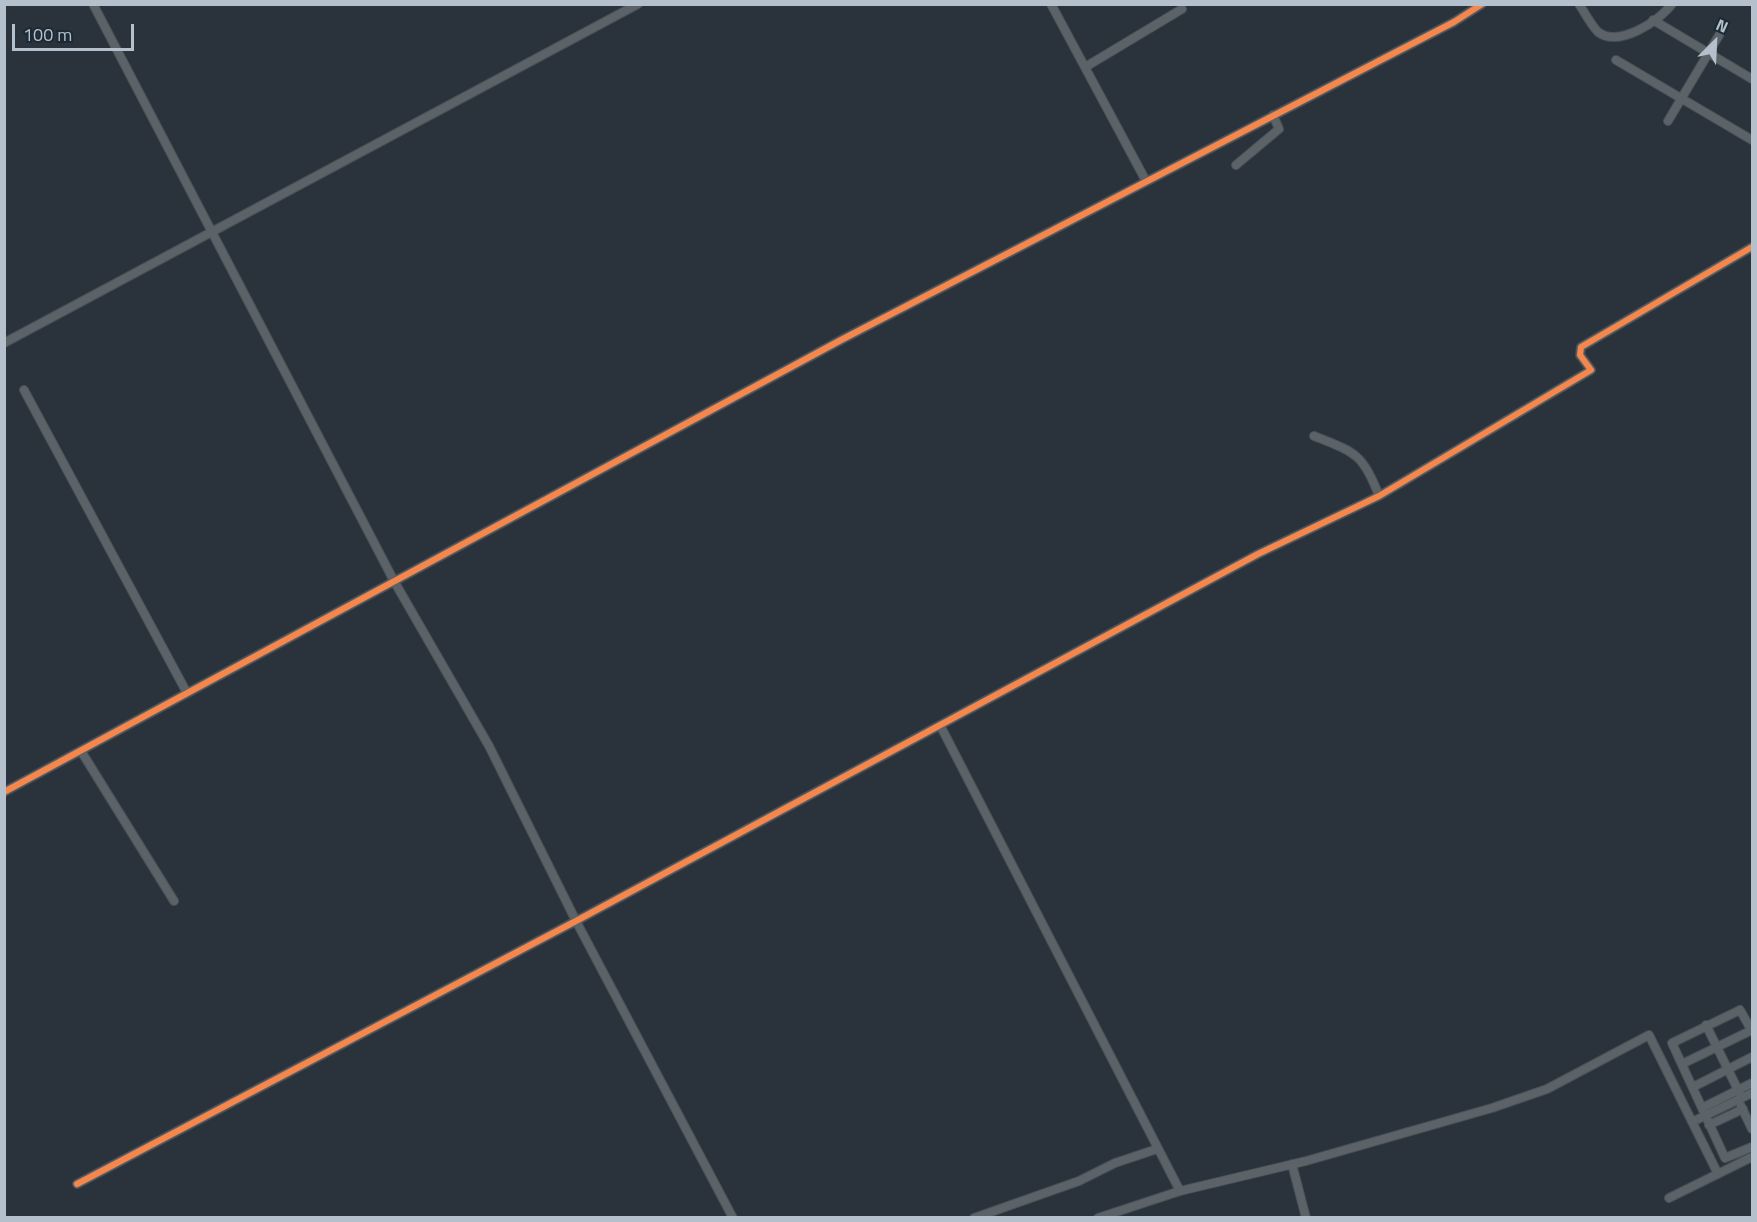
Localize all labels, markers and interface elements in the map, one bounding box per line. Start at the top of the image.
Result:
scale bar [15,12,136,50]
north arrow [1685,12,1745,72]
text: N [1712,12,1732,39]
text: 100 m [23,21,72,48]

